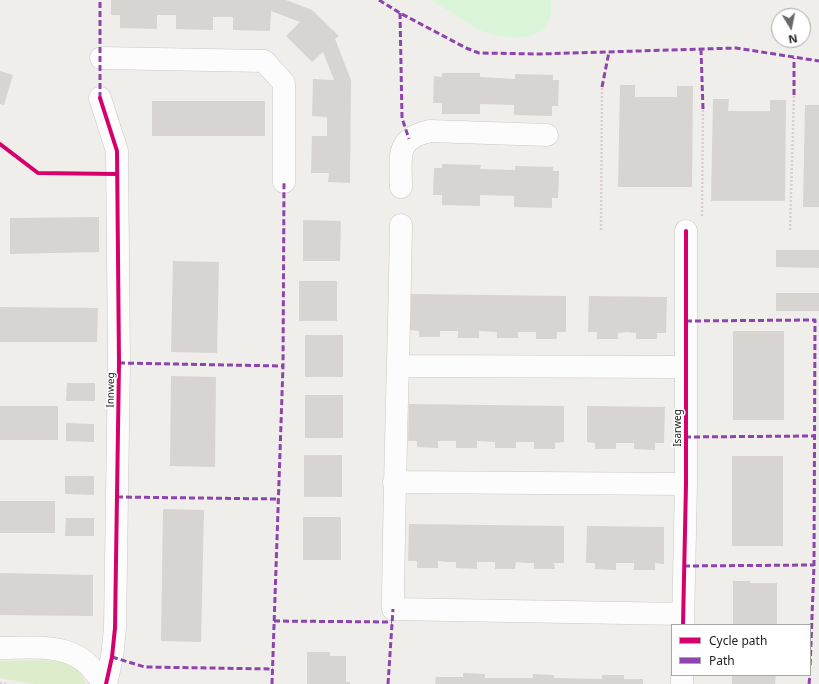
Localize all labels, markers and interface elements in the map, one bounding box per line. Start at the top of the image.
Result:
north arrow [771,8,811,48]
text: N [787,31,799,47]
street label: Innweg [105,372,117,408]
street label: Isarweg [672,409,684,447]
legend [671,624,811,676]
text: Cycle path [709,632,767,649]
text: Path [709,652,735,669]

